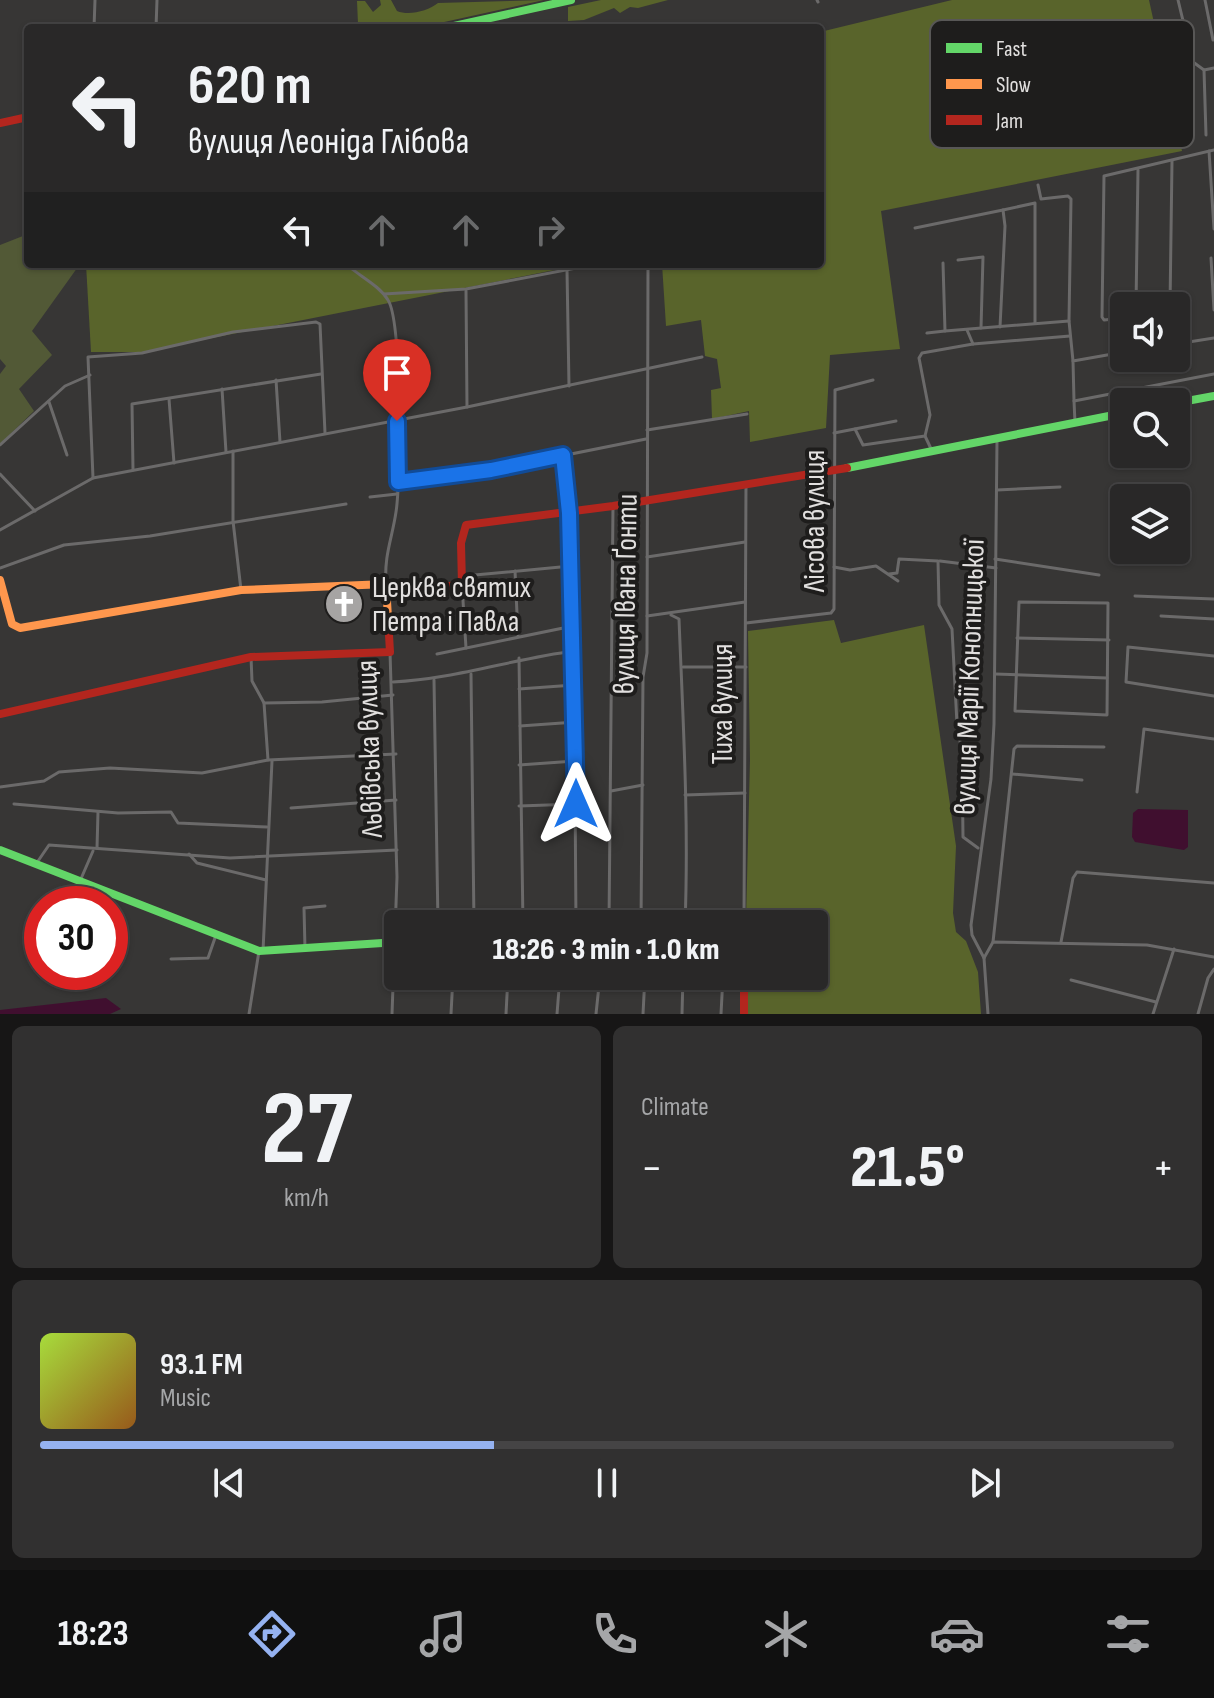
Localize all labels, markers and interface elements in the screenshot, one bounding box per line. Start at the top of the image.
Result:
legend [930,20,1194,148]
text: Fast [996,36,1027,63]
text: 620 m [188,53,312,120]
icon: left [56,56,160,160]
text: Slow [996,72,1031,99]
text: Jam [995,108,1023,135]
text: вулиця Леоніда Глібова [188,121,469,164]
icon: left [276,208,320,252]
icon: ahead [360,208,404,252]
icon: ahead [444,208,488,252]
icon: right [528,208,572,252]
map controls [1110,292,1190,564]
button: sound [1110,292,1190,372]
pin [363,339,431,421]
icon: arrive [375,351,419,395]
button: search [1110,388,1190,468]
street label: Лісова вулиця [797,450,833,593]
button: layers [1110,484,1190,564]
street label: вулиця Івана Ґонти [606,493,646,695]
street label: вулиця Марії Конопницької [947,537,993,816]
place label: Церква святих Петра і Павла [372,570,531,640]
church icon: Церква святих Петра і Павла [323,583,365,625]
street label: Тиха вулиця [705,643,741,765]
street label: Львівська вулиця [349,660,391,839]
position arrow [534,762,618,846]
speed limit sign: 30 [24,886,128,990]
text: 18:26 · 3 min · 1.0 km [492,932,720,968]
text: 27 [261,1068,352,1193]
text: Climate [641,1092,709,1123]
text: 21.5° [850,1132,965,1204]
text: − [641,1142,663,1195]
text: + [1152,1142,1174,1195]
text: km/h [284,1183,329,1214]
text: 93.1 FM [160,1347,243,1383]
text: Music [160,1383,211,1414]
icon: previous [207,1461,251,1505]
icon: pause [585,1461,629,1505]
icon: next [963,1461,1007,1505]
icon: directions [244,1606,300,1662]
icon: music [415,1606,471,1662]
icon: phone [587,1606,643,1662]
icon: climate [758,1606,814,1662]
icon: car [929,1606,985,1662]
icon: filters [1100,1606,1156,1662]
text: 18:23 [58,1613,129,1656]

